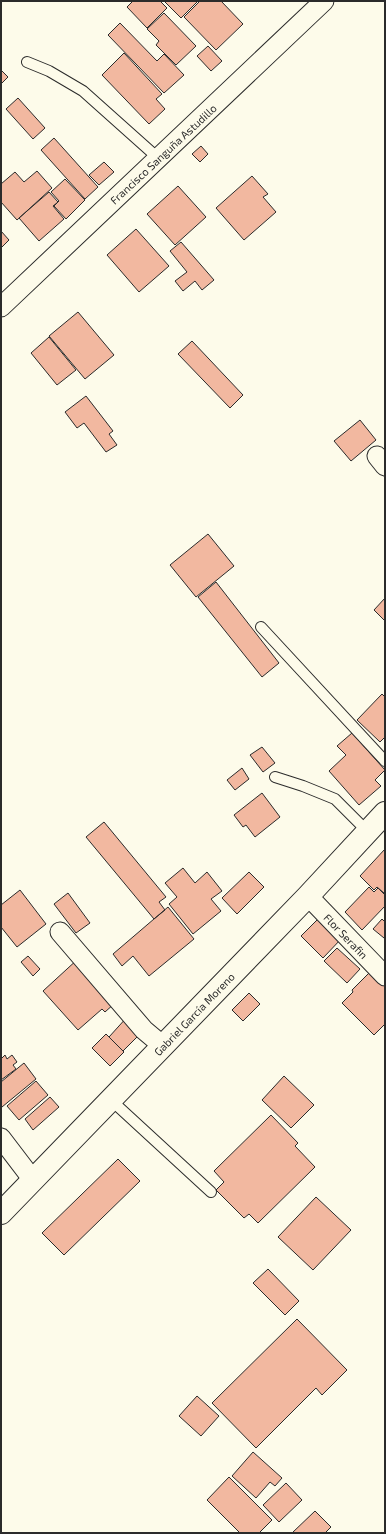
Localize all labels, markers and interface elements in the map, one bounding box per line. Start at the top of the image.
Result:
street label: Francisco Sanguña Astudillo [107,101,219,207]
street label: Flor Serafin [321,911,371,961]
street label: Gabriel García Moreno [151,970,237,1058]

